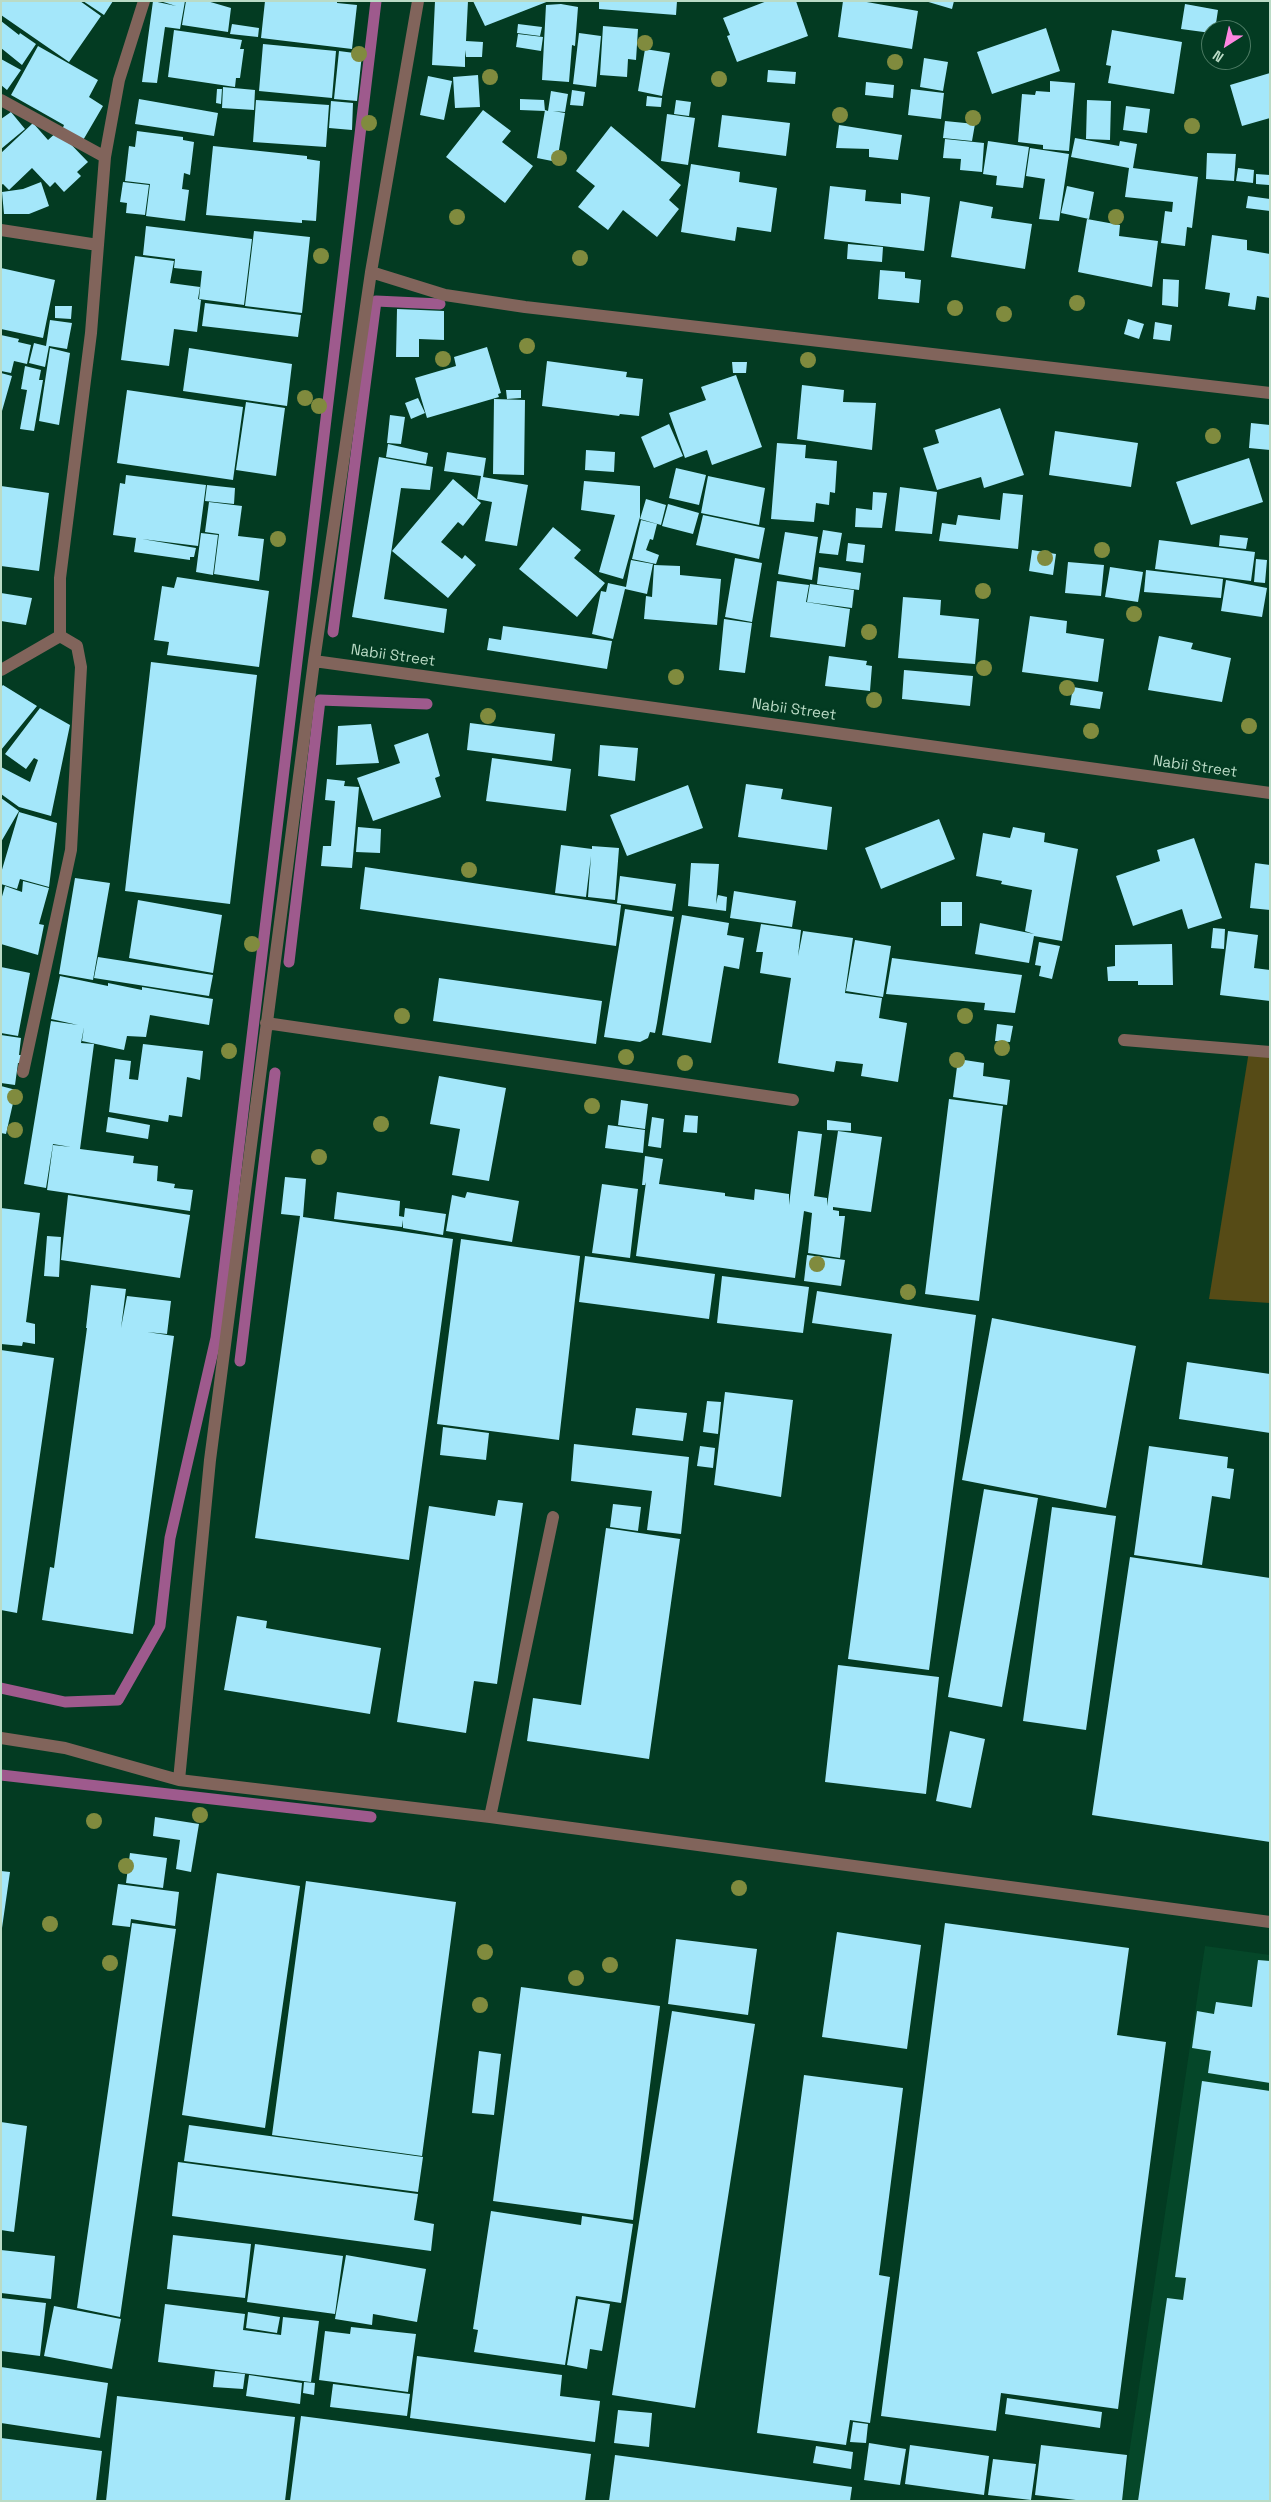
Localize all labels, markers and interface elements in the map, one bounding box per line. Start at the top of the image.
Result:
north arrow [1201,20,1251,70]
text: N [1209,46,1227,67]
street label: Nabii Street [350,641,436,671]
street label: Nabii Street [751,695,837,725]
street label: Nabii Street [1152,752,1238,782]

